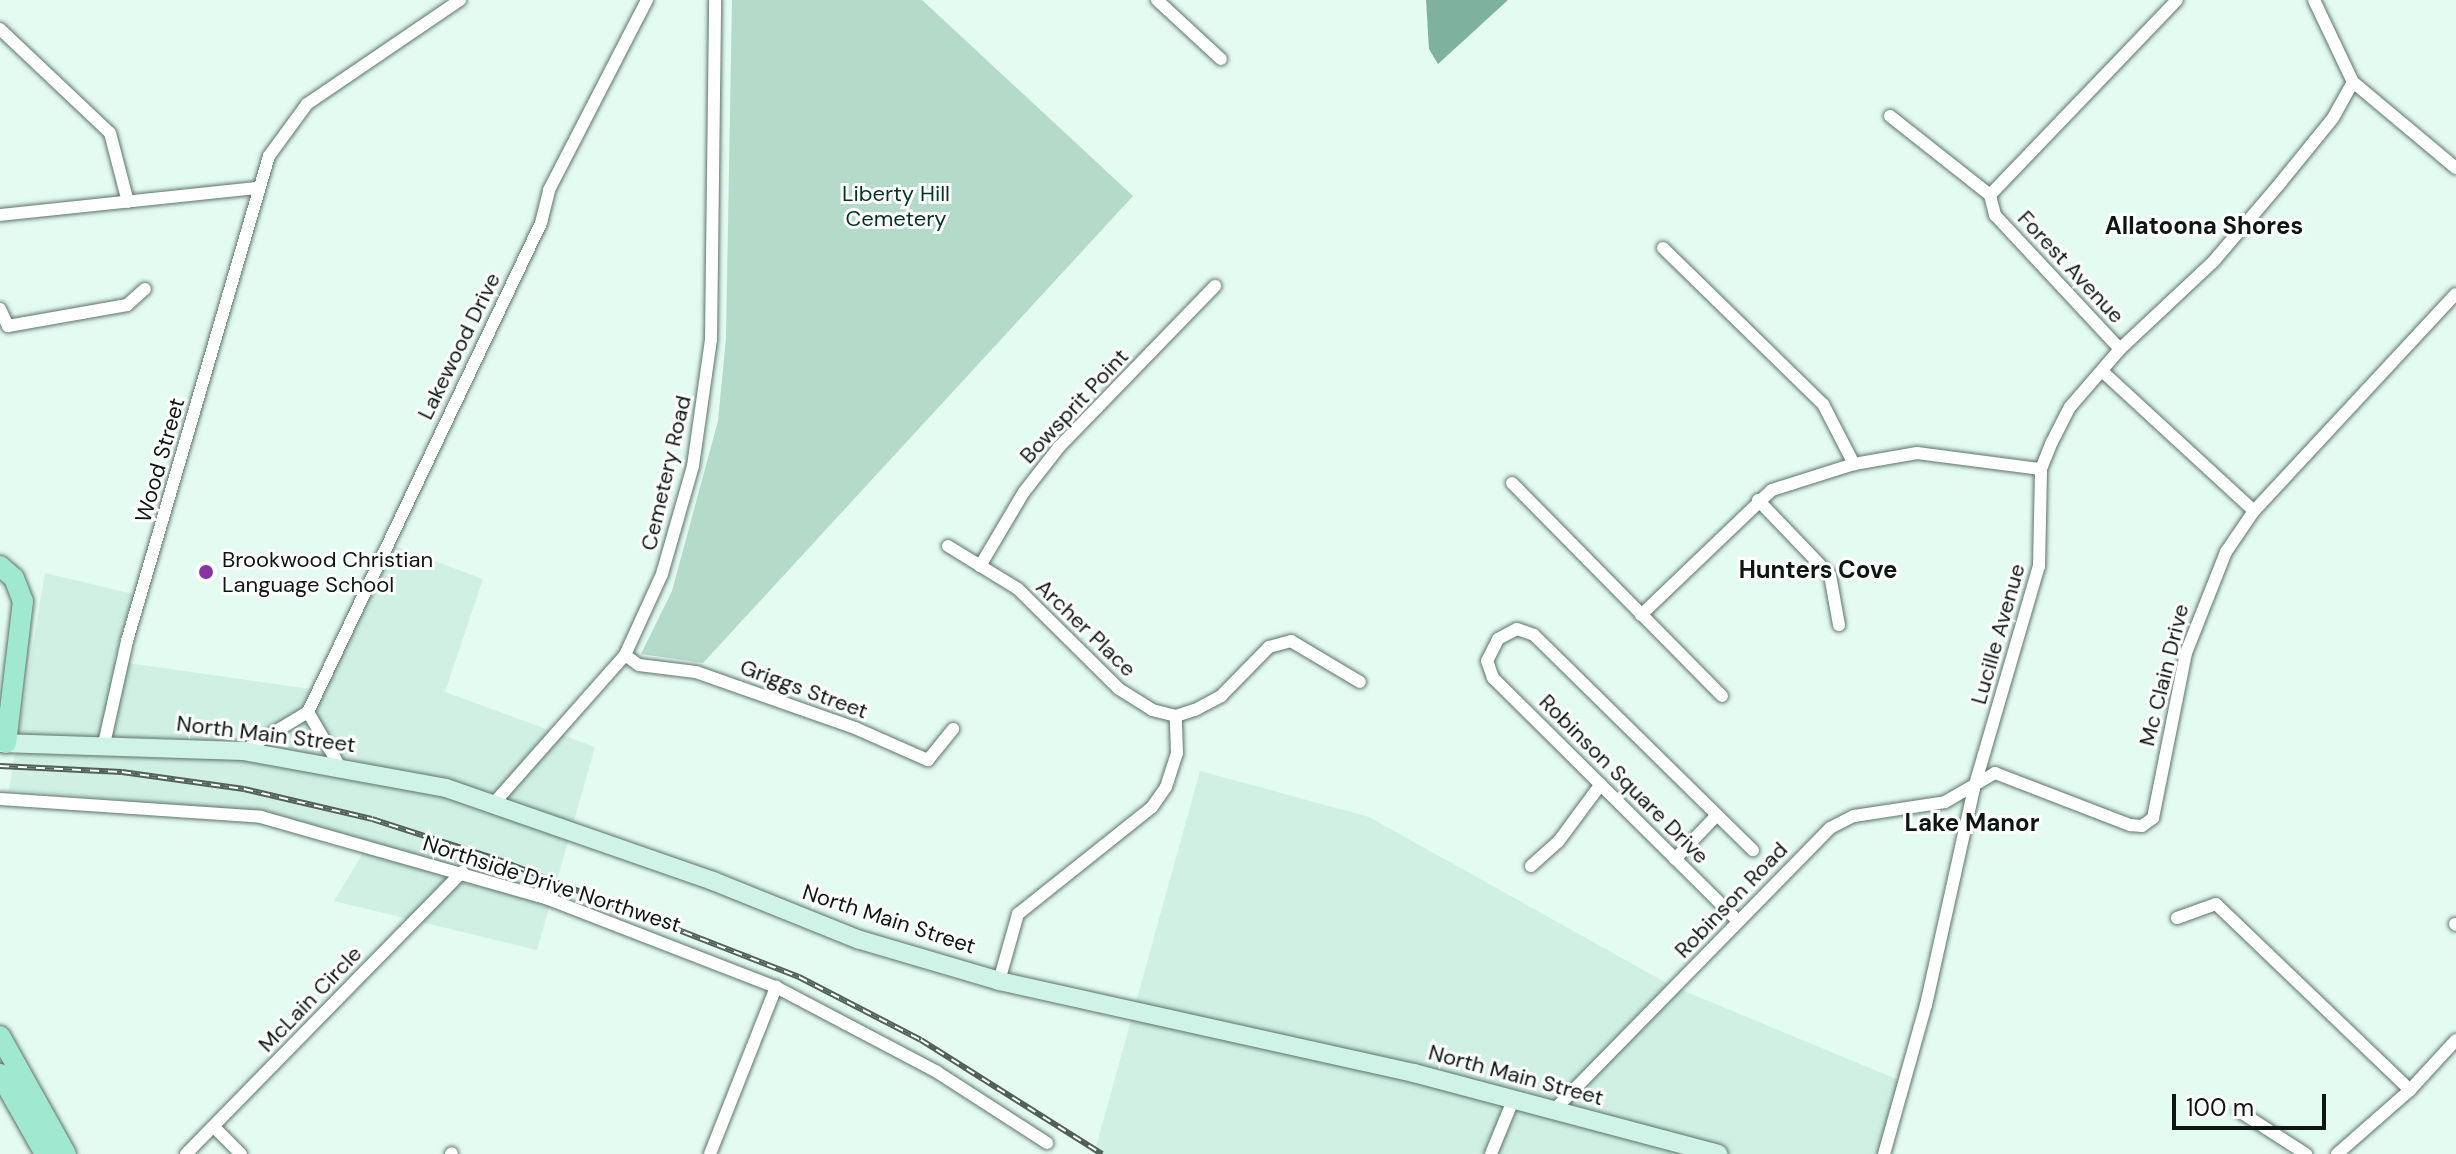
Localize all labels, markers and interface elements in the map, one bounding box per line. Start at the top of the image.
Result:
park label: Liberty Hill Cemetery [842,180,950,232]
street label: Forest Avenue [2012,205,2130,329]
district label: Allatoona Shores [2105,212,2303,240]
street label: Lakewood Drive [412,268,506,424]
street label: Bowsprit Point [1014,343,1134,469]
street label: Cemetery Road [635,393,697,553]
street label: Wood Street [130,395,190,525]
place label: Brookwood Christian Language School [222,546,433,598]
district label: Hunters Cove [1739,556,1897,584]
street label: Lucille Avenue [1965,561,2031,707]
marker: Brookwood Christian Language School [197,563,215,581]
street label: Archer Place [1031,574,1141,682]
street label: Mc Clain Drive [2134,601,2194,749]
street label: Griggs Street [737,654,871,724]
street label: Robinson Square Drive [1534,689,1714,869]
street label: North Main Street [175,710,357,758]
district label: Lake Manor [1904,809,2040,837]
street label: Northside Drive Northwest [420,830,684,938]
street label: Robinson Road [1669,837,1793,963]
street label: North Main Street [799,879,979,959]
street label: McLain Circle [253,940,367,1058]
street label: North Main Street [1426,1039,1606,1111]
scale bar [2176,1078,2330,1128]
text: 100 m [2186,1092,2254,1123]

